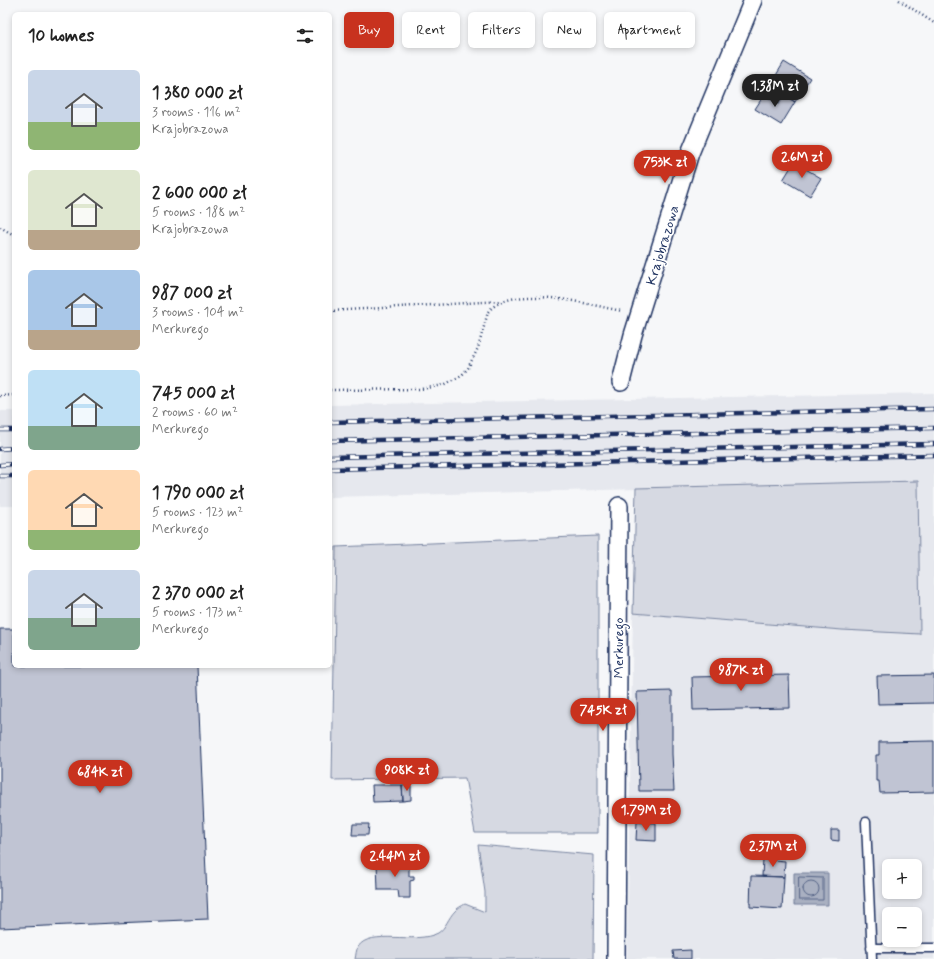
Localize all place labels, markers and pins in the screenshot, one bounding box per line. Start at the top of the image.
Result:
pin: 1.38M zł [734,74,816,108]
pin: 2.6M zł [765,145,839,179]
pin: 753K zł [628,150,702,184]
pin: 987K zł [704,658,778,692]
pin: 745K zł [566,698,640,732]
pin: 908K zł [370,758,444,792]
pin: 684K zł [63,760,137,794]
pin: 1.79M zł [605,798,687,832]
pin: 2.37M zł [732,834,814,868]
pin: 2.44M zł [354,844,436,878]

